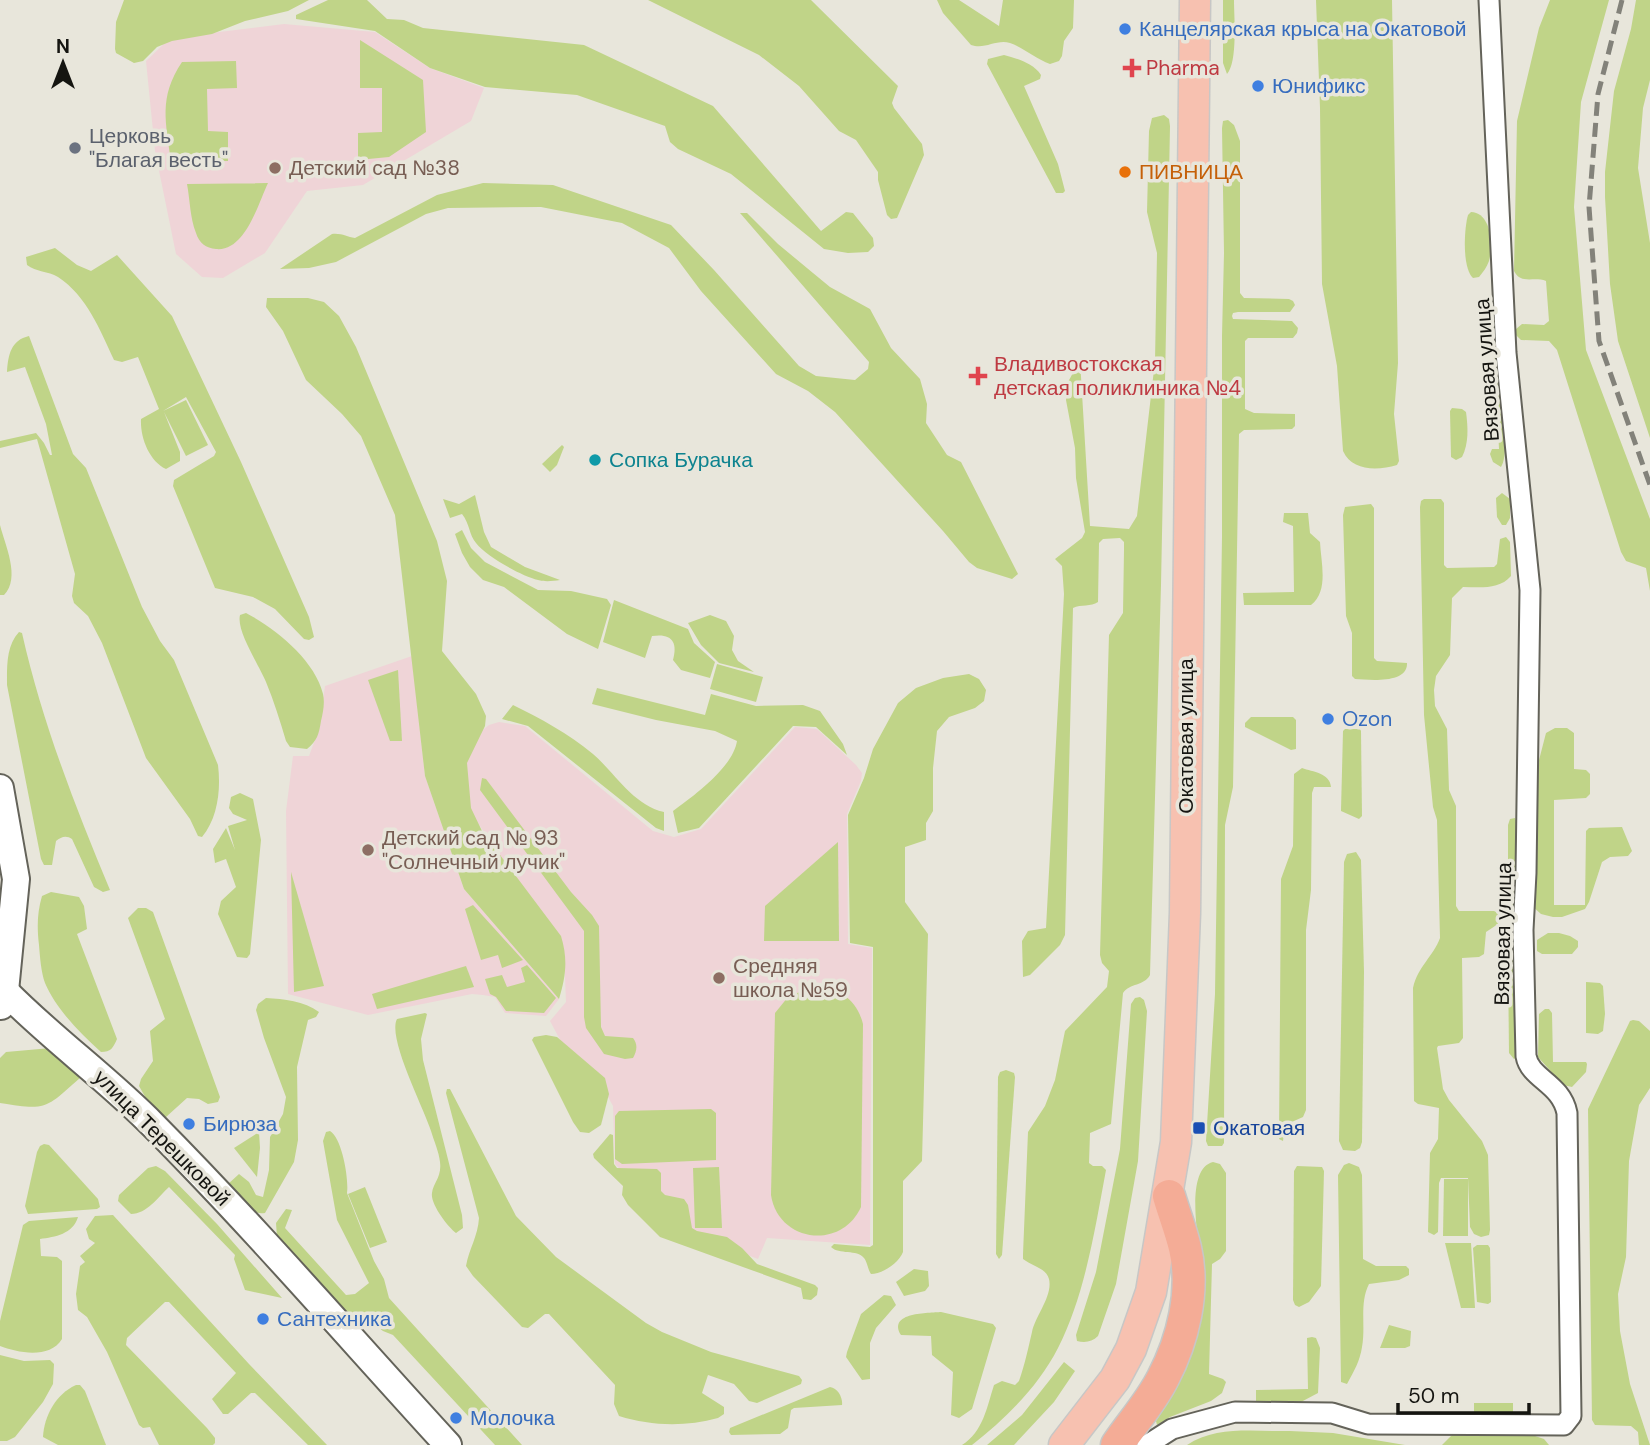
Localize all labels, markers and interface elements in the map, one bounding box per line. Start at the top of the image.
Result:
place label: Канцелярская крыса на Окатовой [1139,15,1467,43]
marker: Канцелярская крыса на Окатовой [1117,21,1133,37]
north arrow [28,28,98,98]
text: N [56,34,70,59]
place label: Pharma [1146,54,1220,82]
marker: Pharma [1124,60,1140,76]
place label: Юнификс [1272,72,1365,100]
marker: Юнификс [1250,78,1266,94]
place label: Церковь "Благая весть" [89,122,228,174]
marker: Церковь "Благая весть" [67,140,83,156]
place label: Детский сад №38 [289,154,460,182]
place label: ПИВНИЦА [1139,158,1243,186]
marker: Детский сад №38 [267,160,283,176]
marker: ПИВНИЦА [1117,164,1133,180]
street label: Вязовая улица [1468,297,1506,443]
place label: Владивостокская детская поликлиника №4 [994,350,1241,402]
marker: Владивостокская детская поликлиника №4 [968,366,988,386]
place label: Сопка Бурачка [609,446,753,474]
marker: Сопка Бурачка [587,452,603,468]
street label: Окатовая улица [1172,658,1200,814]
place label: Ozon [1342,705,1392,733]
marker: Ozon [1320,711,1336,727]
place label: Детский сад № 93 "Солнечный лучик" [382,824,565,876]
marker: Детский сад № 93 "Солнечный лучик" [360,842,376,858]
street label: Вязовая улица [1488,862,1518,1006]
place label: Средняя школа №59 [733,952,848,1004]
marker: Средняя школа №59 [711,970,727,986]
street label: улица Терешковой [88,1064,236,1212]
place label: Бирюза [203,1110,278,1138]
place label: Окатовая [1213,1114,1305,1142]
marker: Бирюза [181,1116,197,1132]
marker: Окатовая [1191,1120,1207,1136]
place label: Сантехника [277,1305,392,1333]
marker: Сантехника [255,1311,271,1327]
scale bar [1398,1372,1529,1416]
text: 50 m [1408,1382,1459,1410]
place label: Молочка [470,1404,555,1432]
marker: Молочка [448,1410,464,1426]

